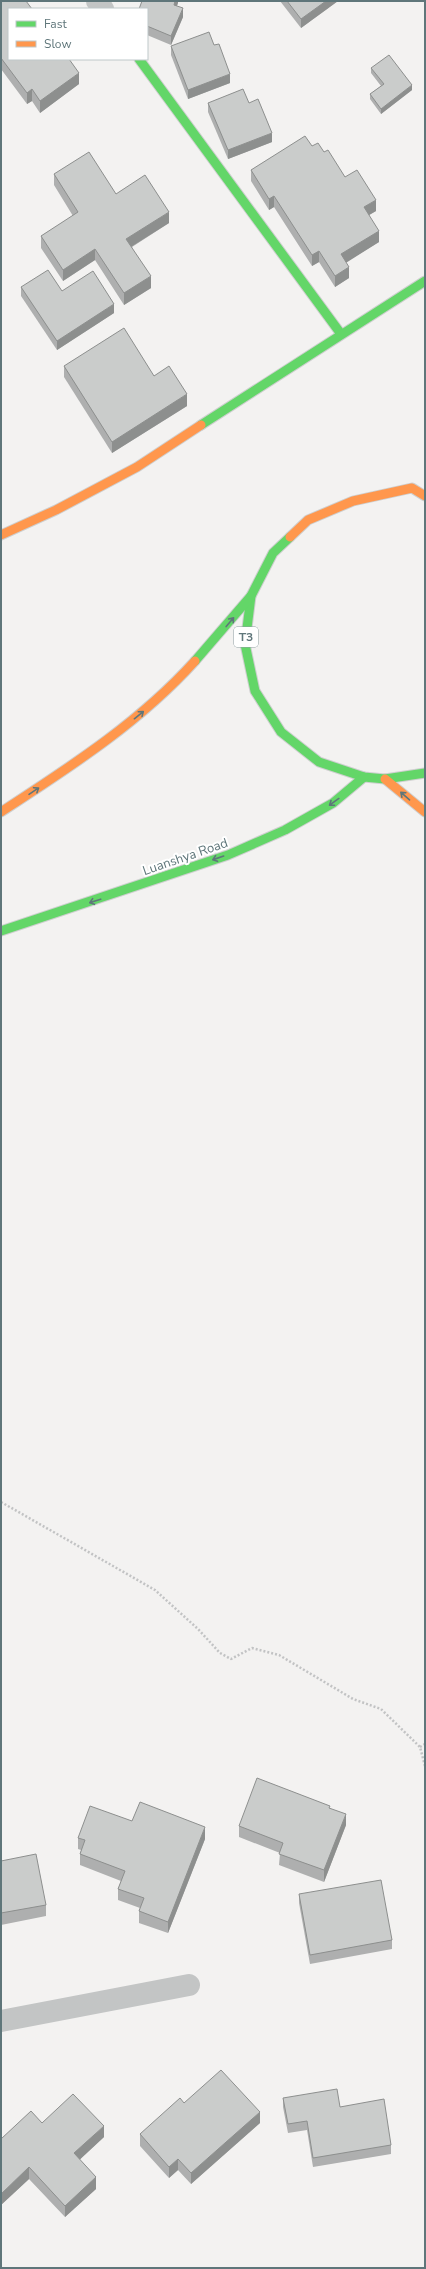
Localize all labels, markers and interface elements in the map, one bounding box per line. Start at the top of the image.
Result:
legend [8,8,148,60]
text: Fast [44,16,67,32]
text: Slow [44,36,72,52]
one-way arrow [225,616,234,627]
road number: T3 [234,627,258,647]
one-way arrow [133,710,144,719]
one-way arrow [28,787,39,795]
one-way arrow [400,792,410,801]
one-way arrow [329,798,340,806]
street label: Luanshya Road [140,834,230,880]
one-way arrow [212,855,224,863]
one-way arrow [89,897,101,905]

